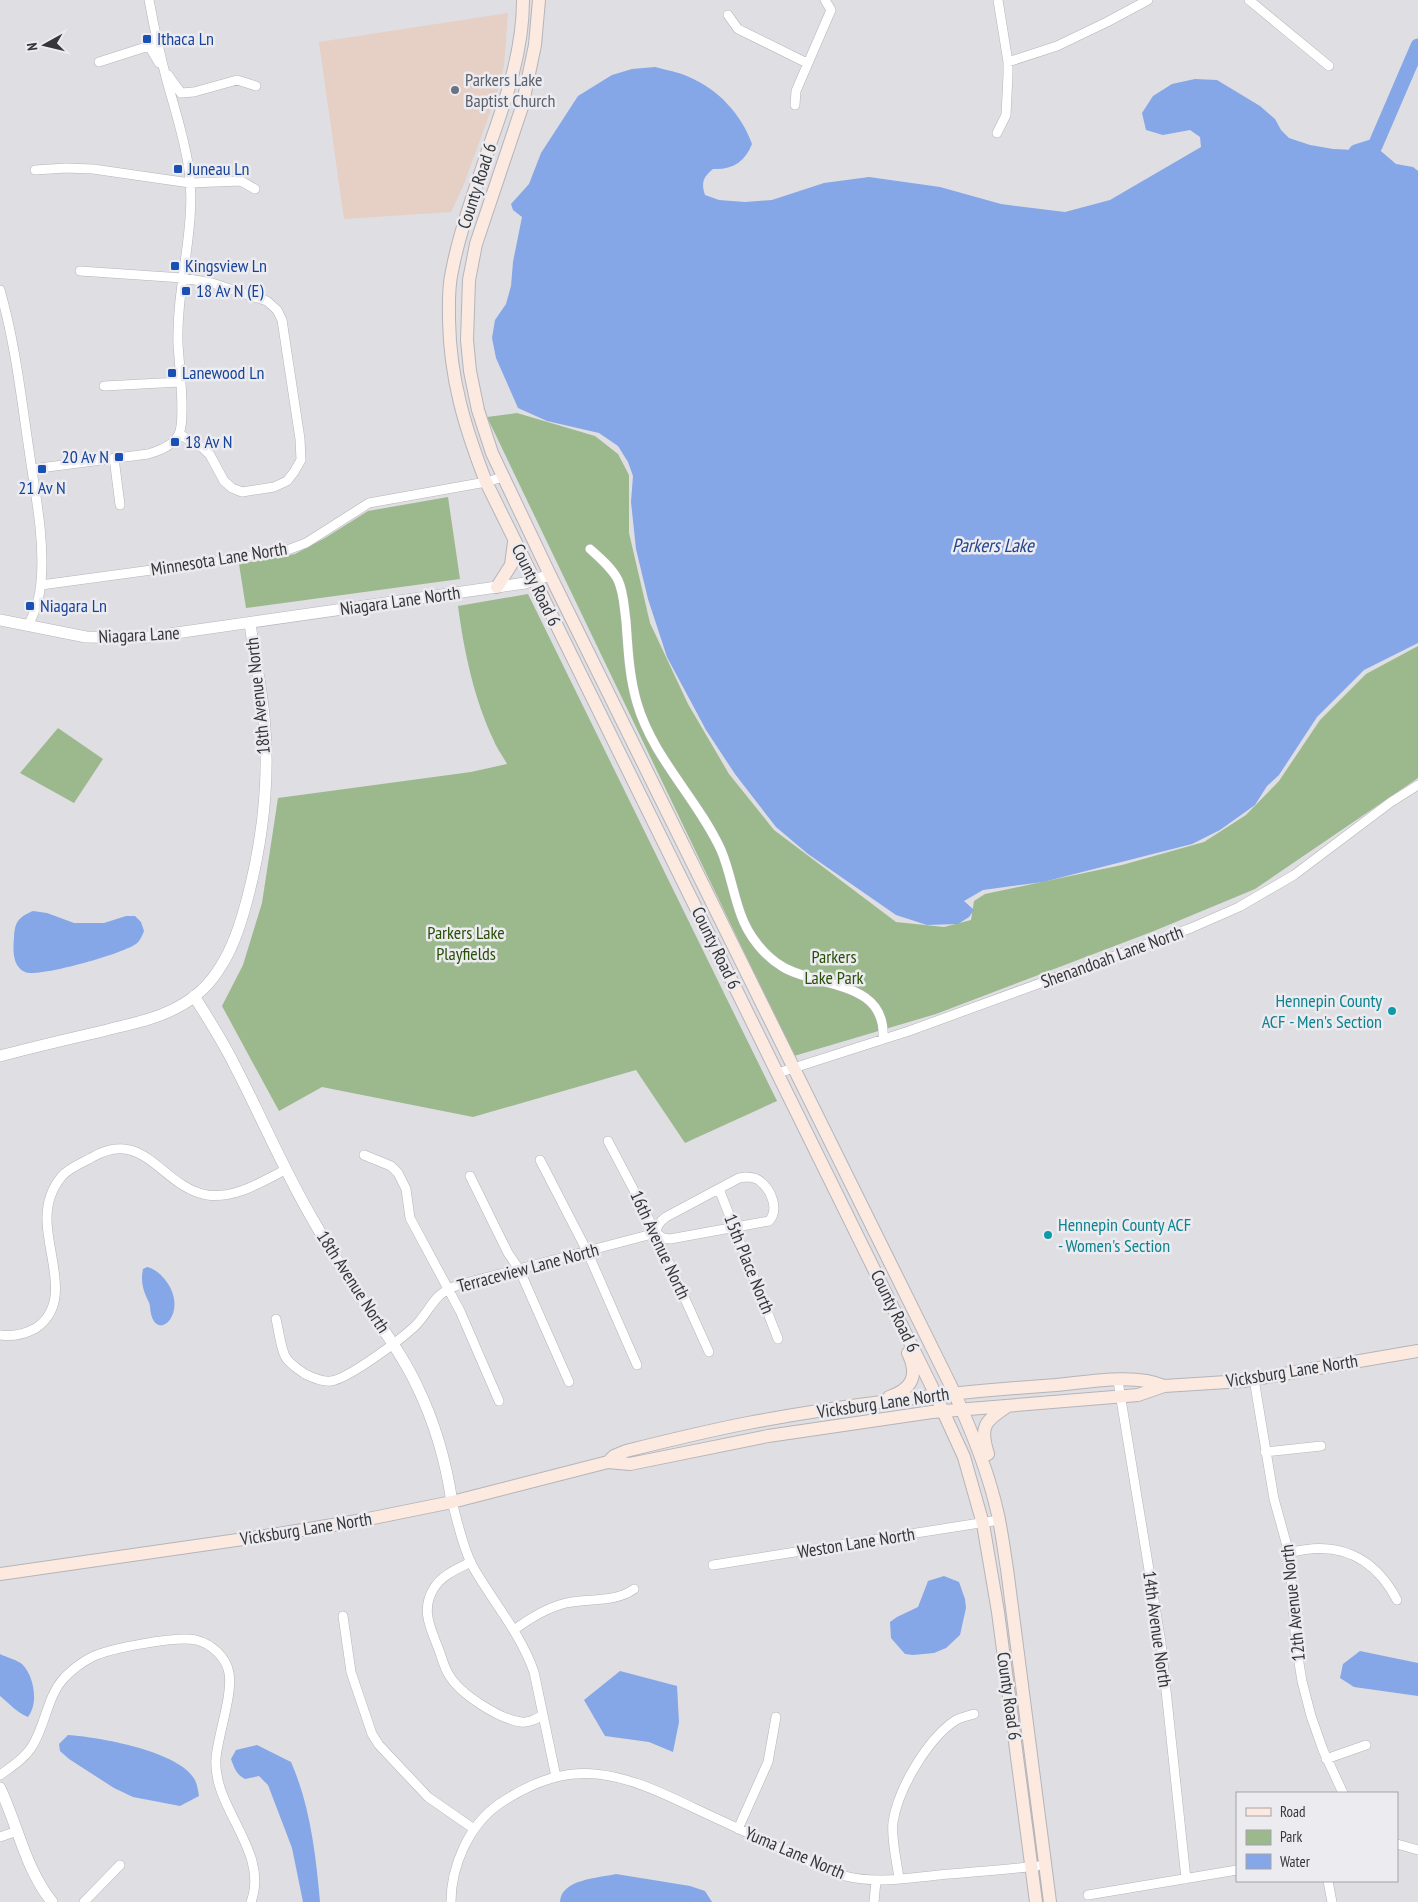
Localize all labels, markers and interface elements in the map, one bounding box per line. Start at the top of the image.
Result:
north arrow [20,20,70,70]
place label: Ithaca Ln [157,27,214,50]
marker: Ithaca Ln [141,33,153,45]
text: N [23,42,42,52]
place label: Parkers Lake Baptist Church [465,68,555,112]
marker: Parkers Lake Baptist Church [449,84,461,96]
street label: County Road 6 [452,140,501,232]
place label: Juneau Ln [187,157,249,180]
marker: Juneau Ln [172,163,184,175]
place label: Kingsview Ln [185,254,267,277]
marker: Kingsview Ln [169,260,181,272]
place label: 18 Av N (E) [196,279,264,302]
marker: 18 Av N (E) [180,285,192,297]
place label: Lanewood Ln [182,361,264,384]
marker: Lanewood Ln [166,367,178,379]
place label: 18 Av N [185,430,232,453]
marker: 18 Av N [169,436,181,448]
place label: 20 Av N [62,445,109,468]
marker: 20 Av N [113,451,125,463]
marker: 21 Av N [36,463,48,475]
place label: 21 Av N [18,476,66,499]
water label: Parkers Lake [952,533,1035,557]
street label: Minnesota Lane North [149,536,289,581]
street label: County Road 6 [507,540,566,630]
street label: Niagara Lane North [338,581,461,620]
place label: Niagara Ln [40,594,107,617]
marker: Niagara Ln [24,600,36,612]
street label: Niagara Lane [98,621,180,648]
street label: 18th Avenue North [240,636,275,756]
street label: County Road 6 [687,903,746,993]
street label: Shenandoah Lane North [1037,920,1186,993]
park label: Parkers Lake Playfields [427,921,505,965]
park label: Parkers Lake Park [804,945,864,989]
place label: Hennepin County ACF - Men's Section [1262,989,1382,1033]
marker: Hennepin County ACF - Men's Section [1386,1005,1398,1017]
street label: 16th Avenue North [625,1187,696,1303]
street label: 15th Place North [719,1211,780,1317]
place label: Hennepin County ACF - Women's Section [1058,1213,1191,1257]
street label: 18th Avenue North [312,1226,395,1337]
marker: Hennepin County ACF - Women's Section [1042,1229,1054,1241]
street label: Terraceview Lane North [455,1238,601,1297]
street label: County Road 6 [866,1266,925,1356]
street label: Vicksburg Lane North [1223,1349,1359,1392]
street label: Vicksburg Lane North [814,1382,950,1423]
street label: Vicksburg Lane North [237,1507,373,1550]
street label: Weston Lane North [796,1522,916,1563]
street label: 12th Avenue North [1275,1543,1310,1663]
street label: 14th Avenue North [1138,1569,1177,1689]
street label: County Road 6 [992,1650,1027,1741]
legend [1236,1792,1398,1882]
text: Road [1280,1802,1306,1821]
street label: Yuma Lane North [741,1821,849,1884]
text: Park [1280,1827,1302,1846]
text: Water [1280,1852,1311,1871]

